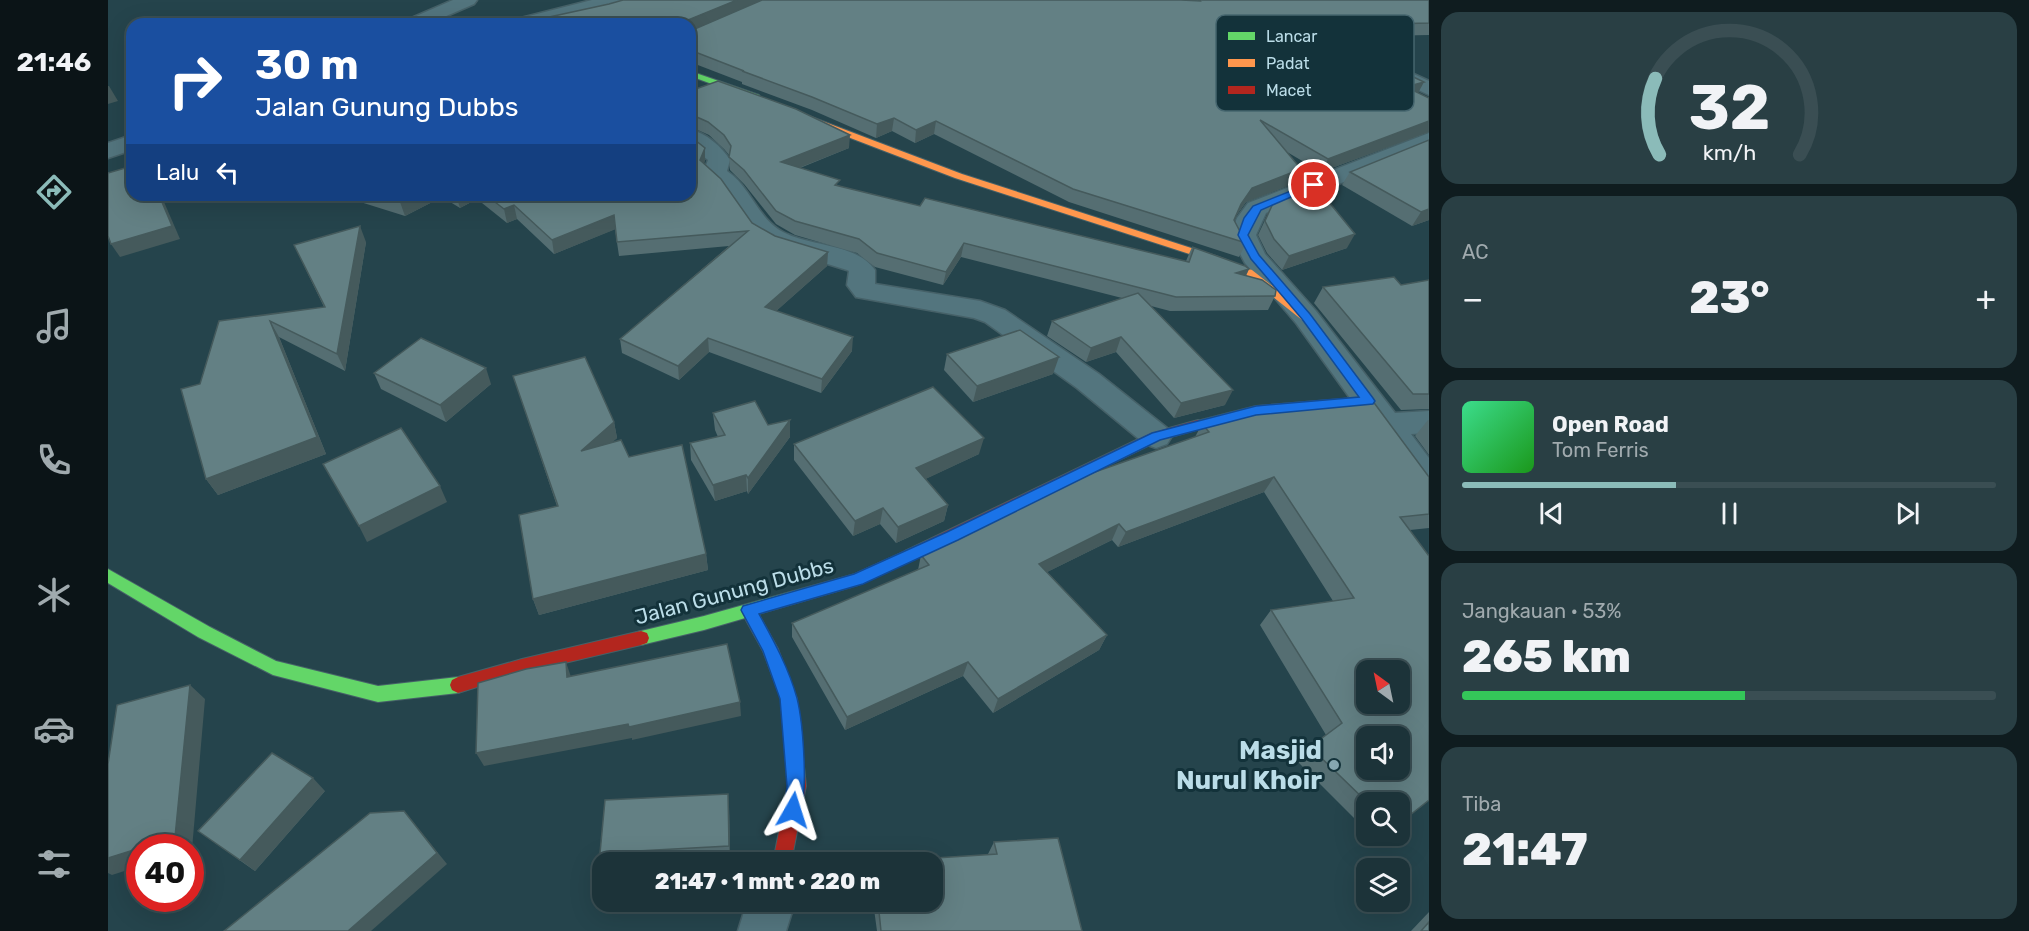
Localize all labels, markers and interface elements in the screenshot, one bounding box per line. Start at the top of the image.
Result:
legend [1216,15,1414,111]
text: Lancar [1266,27,1317,46]
text: 30 m [255,40,359,90]
icon: right [156,42,234,120]
text: 21:46 [17,46,91,78]
text: Padat [1266,54,1309,73]
text: 32 [1688,71,1770,145]
text: Macet [1266,81,1312,100]
text: Jalan Gunung Dubbs [255,91,518,123]
text: km/h [1702,140,1756,165]
icon: left [211,156,244,189]
text: Lalu [156,159,199,186]
pin [1288,159,1339,210]
icon: arrive [1297,168,1330,201]
icon: directions [33,171,75,213]
text: AC [1462,240,1488,264]
text: 23° [1689,271,1770,324]
text: − [1462,279,1483,318]
text: + [1975,279,1996,318]
icon: music [33,305,75,347]
text: Open Road [1552,411,1669,438]
text: Tom Ferris [1552,438,1649,462]
icon: phone [33,439,75,481]
icon: previous [1535,497,1568,530]
icon: pause [1713,497,1746,530]
icon: next [1891,497,1924,530]
street label: Jalan Gunung Dubbs [632,552,836,630]
icon: climate [33,574,75,616]
text: Jangkauan · 53% [1462,599,1622,623]
text: 265 km [1462,630,1631,683]
north arrow [1356,660,1410,714]
map controls [1356,660,1410,912]
icon: car [33,708,75,750]
button: sound [1356,726,1410,780]
place label: Masjid Nurul Khoir [1176,735,1322,796]
marker: Masjid Nurul Khoir [1327,758,1341,772]
position arrow [761,778,825,842]
button: search [1356,792,1410,846]
text: Tiba [1462,792,1501,816]
text: 21:47 [1462,823,1588,876]
speed limit sign: 40 [126,834,204,912]
icon: filters [33,843,75,885]
button: layers [1356,858,1410,912]
text: 21:47 · 1 mnt · 220 m [655,868,880,895]

